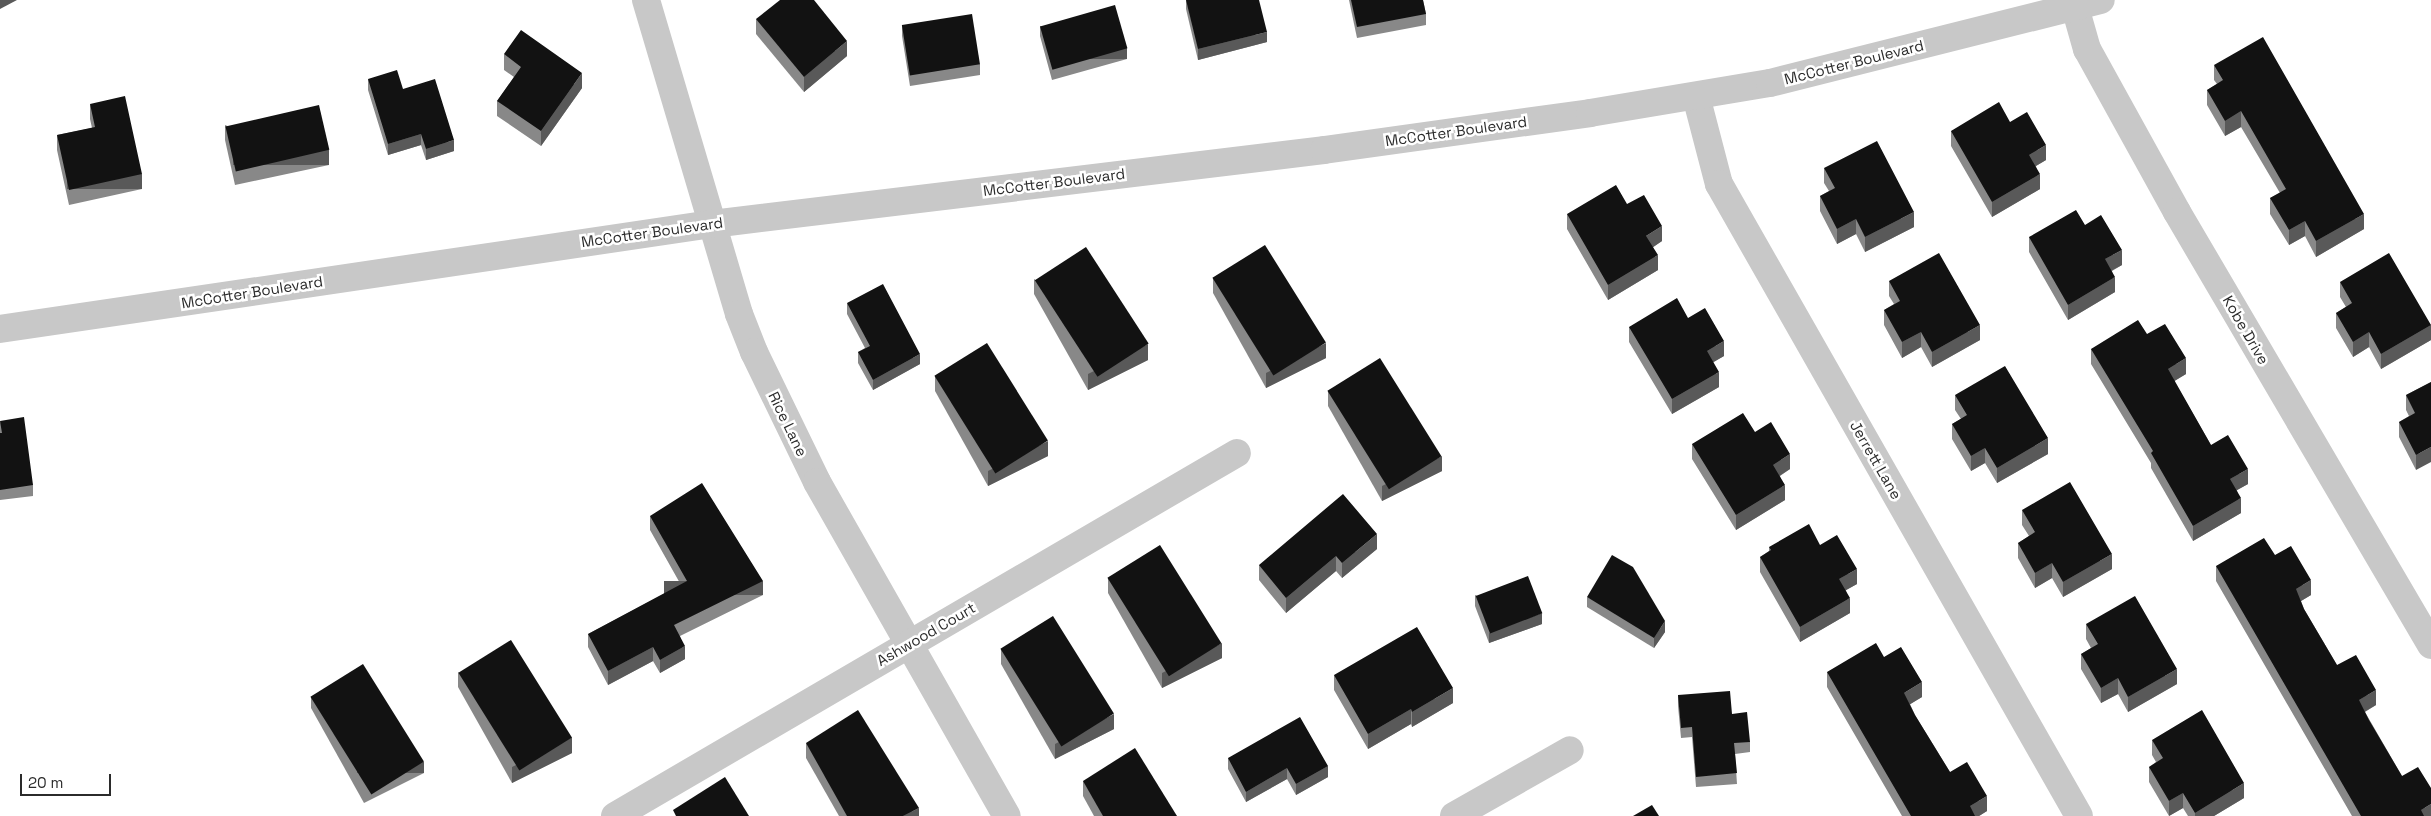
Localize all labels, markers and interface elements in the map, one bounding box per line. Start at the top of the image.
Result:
street label: McCotter Boulevard [1782,36,1926,88]
street label: McCotter Boulevard [1384,112,1528,150]
street label: McCotter Boulevard [982,164,1126,200]
street label: McCotter Boulevard [580,213,724,251]
street label: McCotter Boulevard [180,272,324,312]
street label: Kobe Drive [2219,292,2273,368]
street label: Rice Lane [765,389,811,459]
street label: Jerrett Lane [1846,417,1906,503]
street label: Ashwood Court [873,598,979,670]
scale bar [22,764,114,796]
text: 20 m [28,773,63,792]

